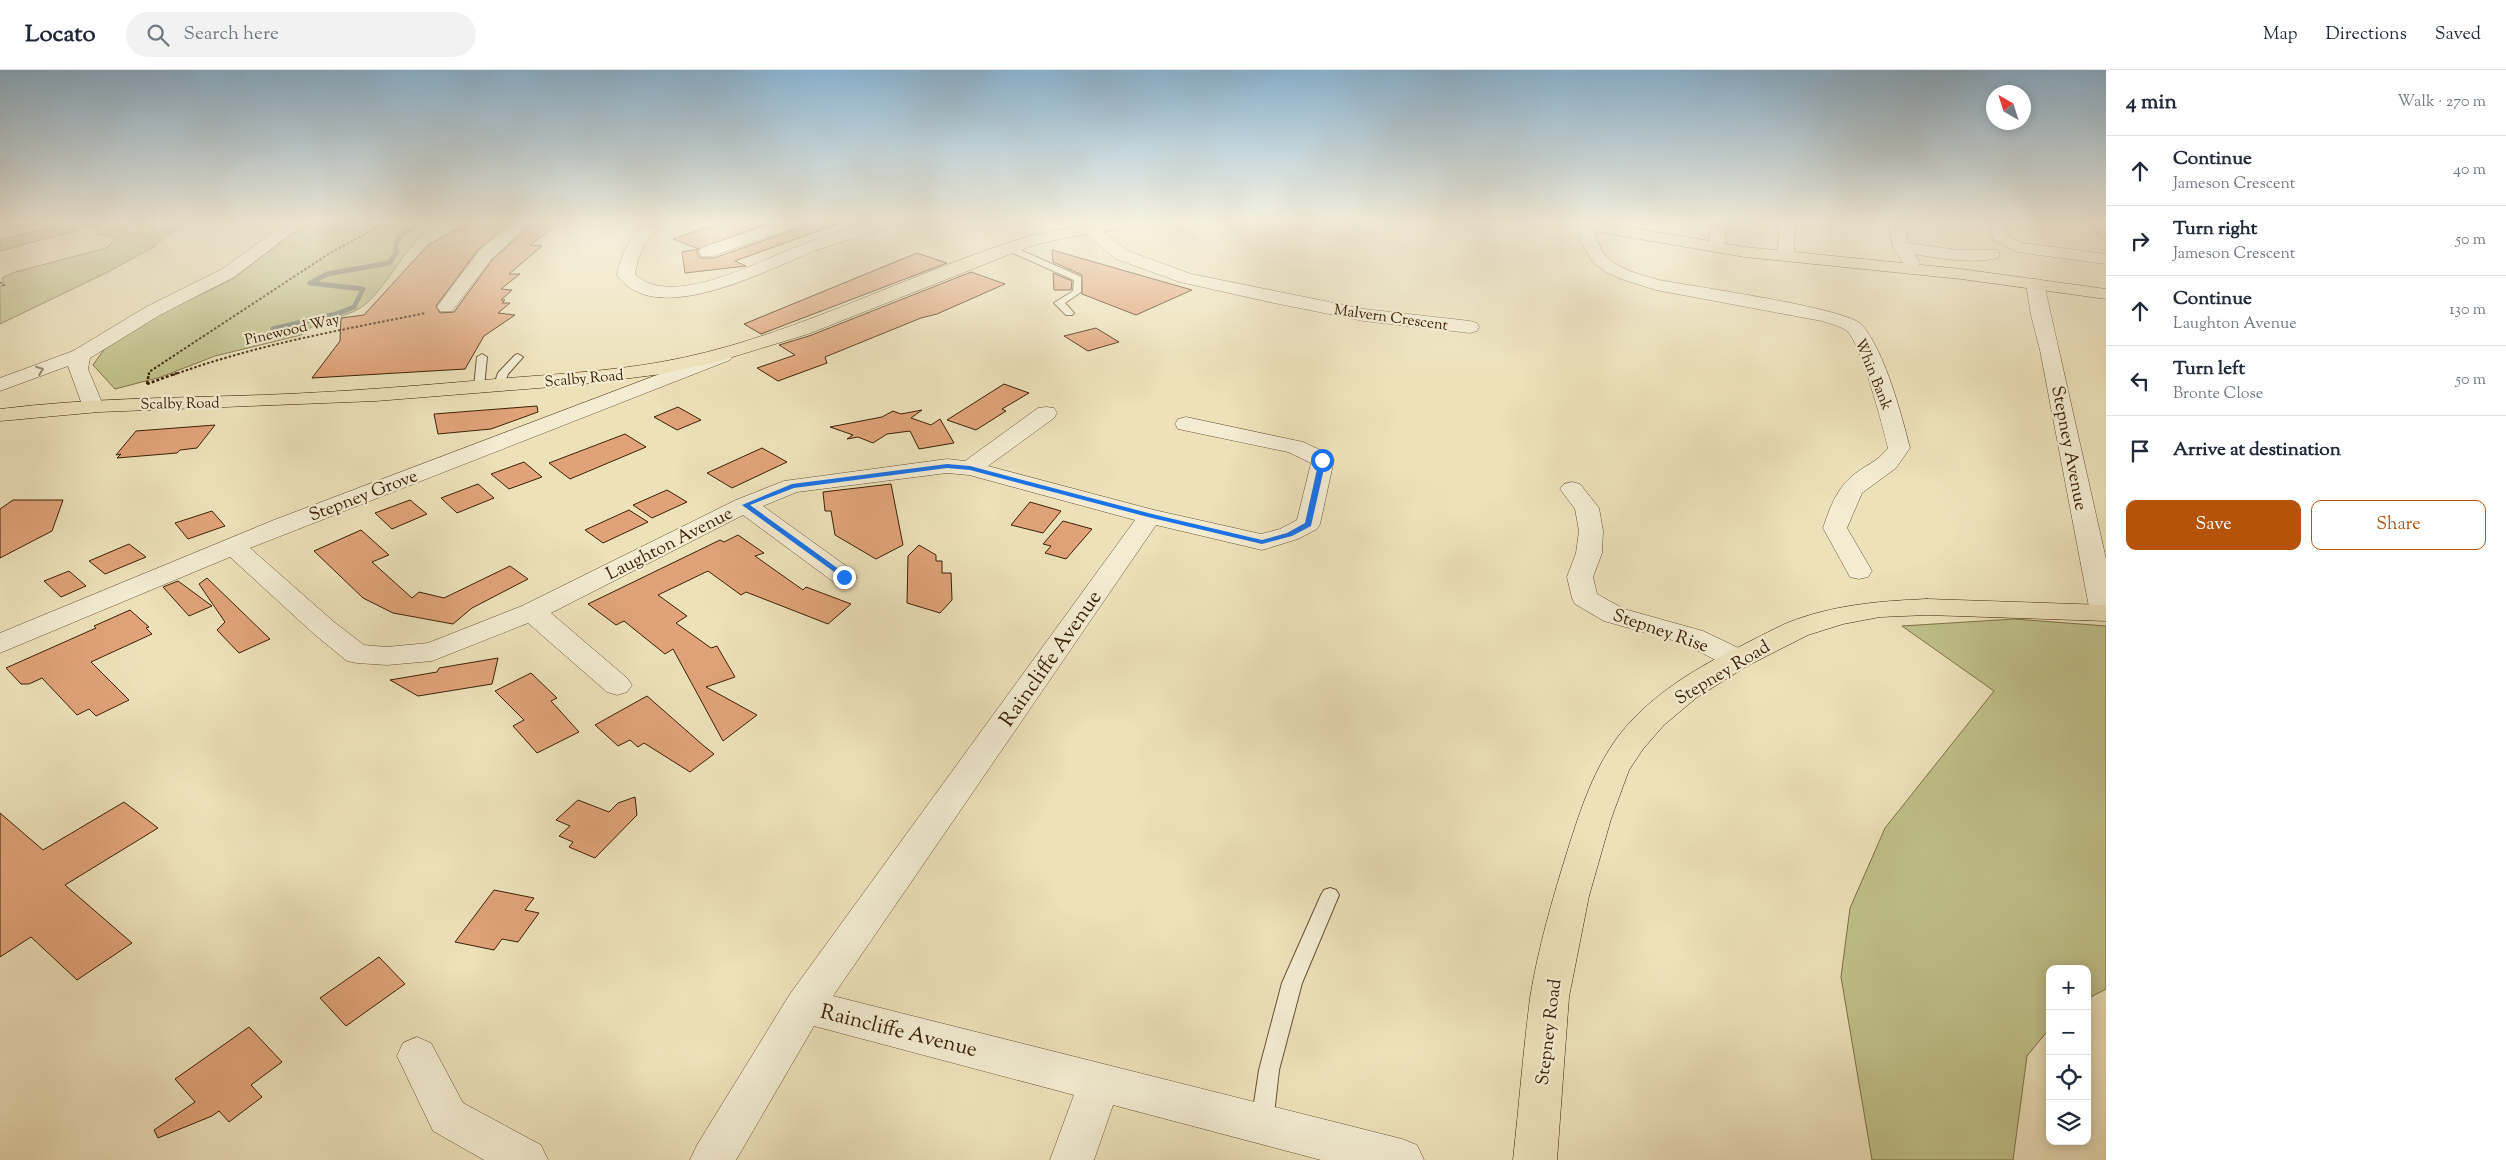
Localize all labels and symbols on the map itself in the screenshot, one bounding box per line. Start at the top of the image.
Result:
north arrow [1986,85,2031,130]
street label: Malvern Crescent [1332,300,1449,337]
street label: Pinewood Way [243,309,342,352]
street label: Whin Bank [1849,336,1896,413]
one-way arrow [35,366,44,376]
street label: Scalby Road [544,366,625,393]
street label: Stepney Avenue [2043,384,2093,513]
street label: Scalby Road [140,393,220,416]
route start [1311,449,1334,472]
street label: Stepney Grove [306,464,422,530]
street label: Laughton Avenue [602,502,738,588]
route end [833,566,856,589]
street label: Raincliffe Avenue [993,585,1110,734]
street label: Stepney Rise [1609,603,1712,660]
street label: Stepney Road [1671,635,1776,712]
street label: Stepney Road [1531,978,1569,1087]
street label: Raincliffe Avenue [817,998,980,1066]

